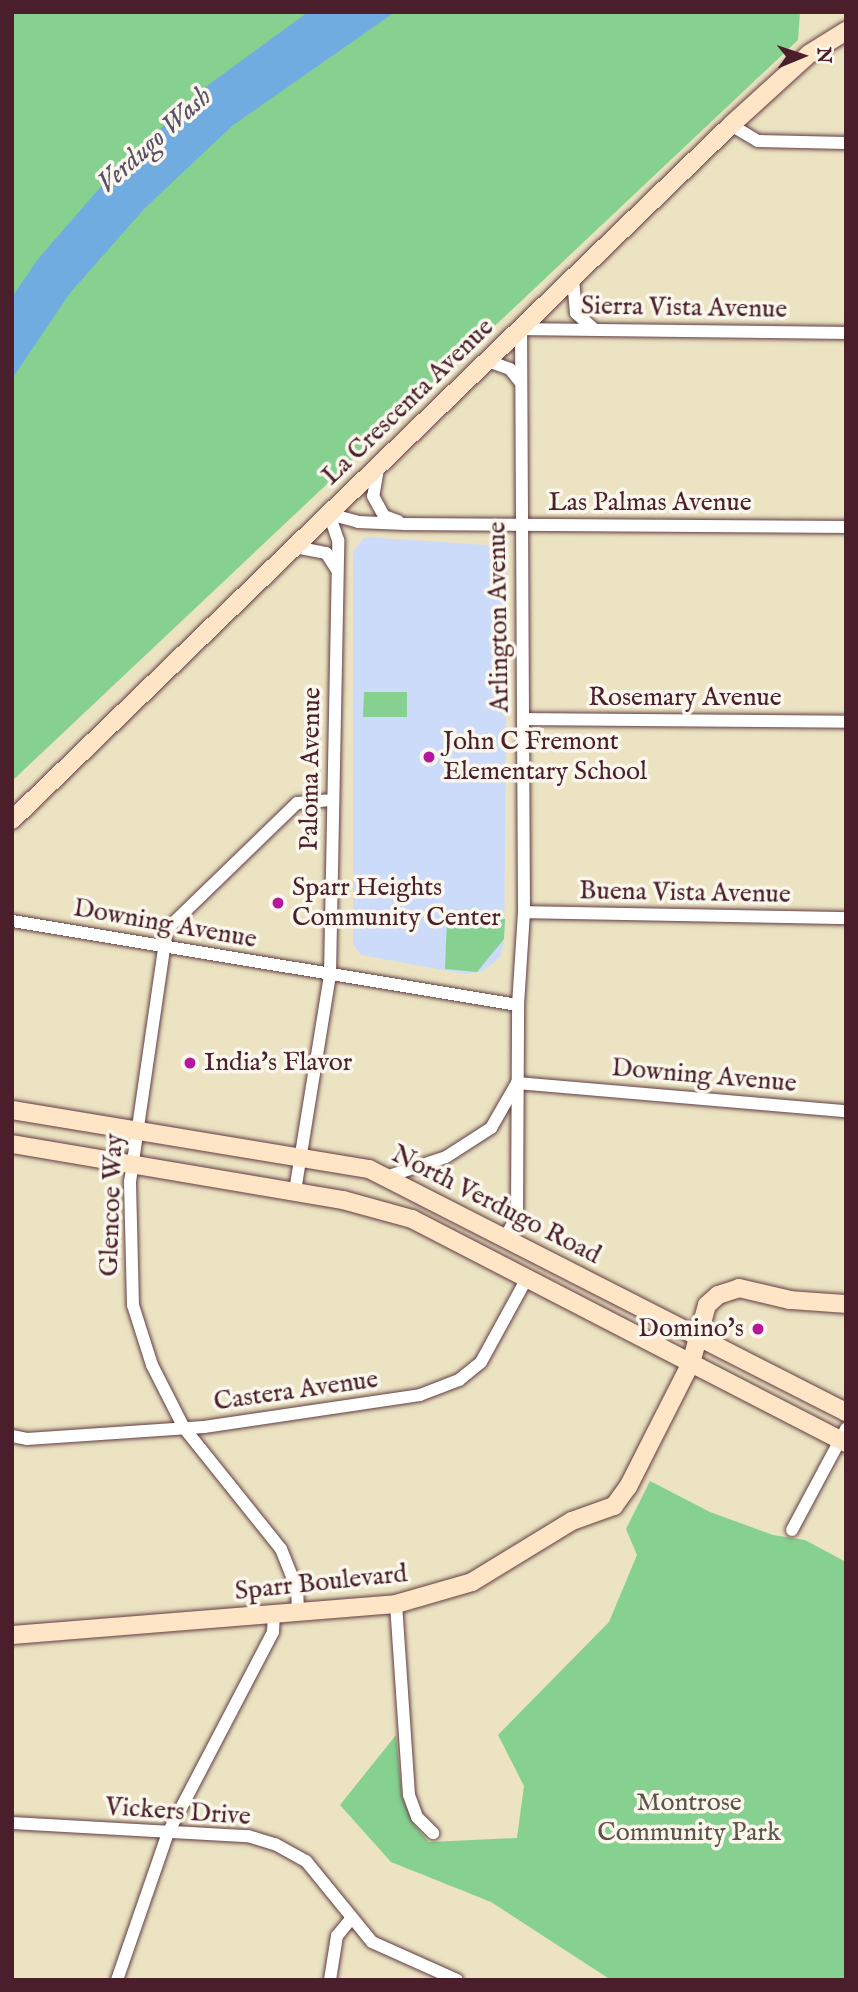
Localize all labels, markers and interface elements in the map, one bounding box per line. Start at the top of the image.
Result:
north arrow [767,21,837,91]
text: N [811,47,835,64]
water label: Verdugo Wash [91,81,219,201]
street label: Sierra Vista Avenue [580,291,788,325]
street label: La Crescenta Avenue [316,312,500,492]
street label: Las Palmas Avenue [548,487,752,519]
street label: Arlington Avenue [482,521,516,713]
street label: Rosemary Avenue [588,682,782,714]
street label: Paloma Avenue [294,687,328,851]
place label: John C Fremont Elementary School [443,726,647,788]
marker: John C Fremont Elementary School [421,749,437,765]
place label: Sparr Heights Community Center [292,872,501,934]
street label: Buena Vista Avenue [579,876,791,910]
street label: Downing Avenue [71,893,259,955]
marker: Sparr Heights Community Center [270,895,286,911]
place label: India's Flavor [204,1047,352,1079]
street label: Downing Avenue [610,1052,798,1100]
marker: India's Flavor [182,1055,198,1071]
street label: Glencoe Way [94,1133,130,1277]
street label: North Verdugo Road [386,1139,606,1271]
place label: Domino's [638,1313,744,1345]
marker: Domino's [750,1321,766,1337]
street label: Castera Avenue [212,1364,380,1418]
street label: Sparr Boulevard [233,1558,409,1608]
park label: Montrose Community Park [597,1787,781,1848]
street label: Vickers Drive [104,1791,252,1833]

